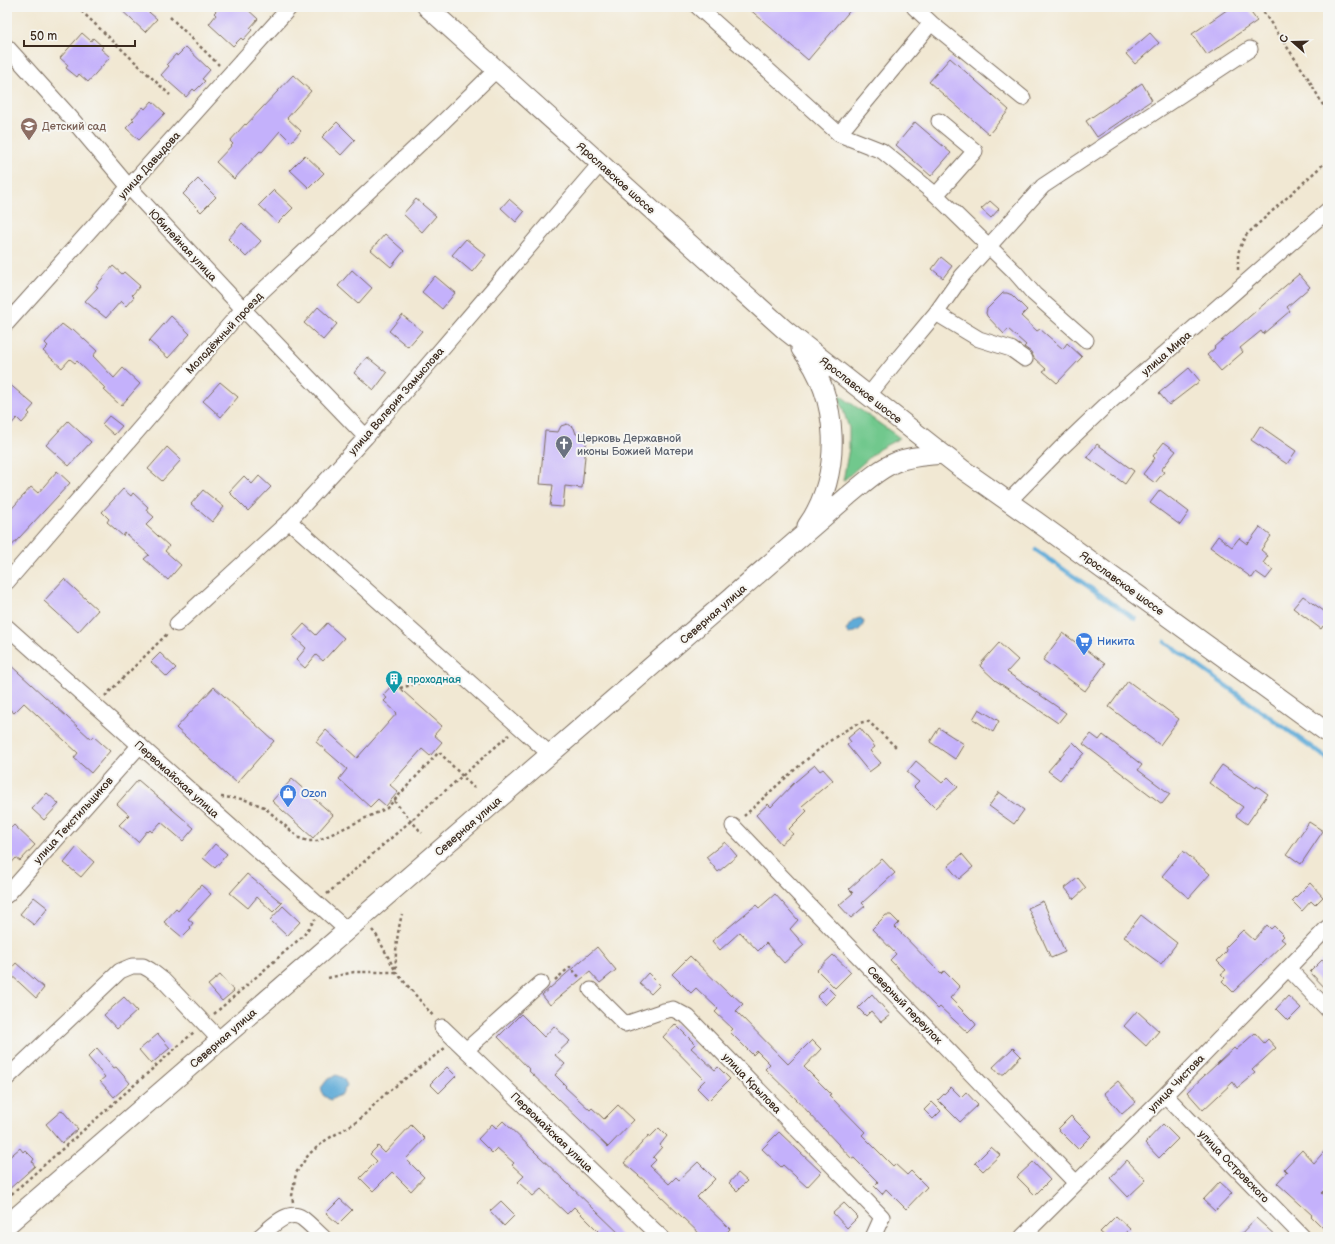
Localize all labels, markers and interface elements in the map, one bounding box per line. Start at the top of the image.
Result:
scale bar [24,22,135,48]
north arrow [1273,22,1313,62]
text: 50 m [30,29,57,44]
text: С [1277,33,1292,45]
school or university icon: Детский сад [19,116,39,141]
place label: Детский сад [42,120,106,133]
street label: улица Давыдова [116,129,183,202]
street label: Ярославское шоссе [574,140,657,217]
street label: Юбилейная улица [146,207,220,284]
street label: Молодёжный проезд [183,290,266,377]
street label: улица Мира [1139,328,1194,378]
street label: улица Валерия Замыслова [346,344,447,458]
street label: Ярославское шоссе [817,354,904,426]
place label: Церковь Державной иконы Божией Матери [577,432,693,458]
church icon: Церковь Державной иконы Божией Матери [554,434,574,459]
street label: Ярославское шоссе [1077,549,1166,618]
street label: Северная улица [677,582,750,647]
supermarket icon: Никита [1074,631,1094,656]
place label: Никита [1097,635,1135,648]
building icon: проходная [384,669,404,694]
place label: проходная [407,673,461,686]
street label: Первомайская улица [132,738,222,821]
street label: улица Текстильщиков [31,774,116,866]
shop icon: Ozon [278,783,298,808]
place label: Ozon [301,787,327,800]
street label: Северная улица [432,794,505,859]
street label: Северный переулок [864,964,945,1047]
street label: Северная улица [187,1006,260,1071]
street label: улица Крылова [720,1050,784,1117]
street label: улица Чистова [1146,1051,1207,1115]
street label: Первомайская улица [508,1090,596,1175]
street label: улица Островского [1196,1127,1272,1206]

